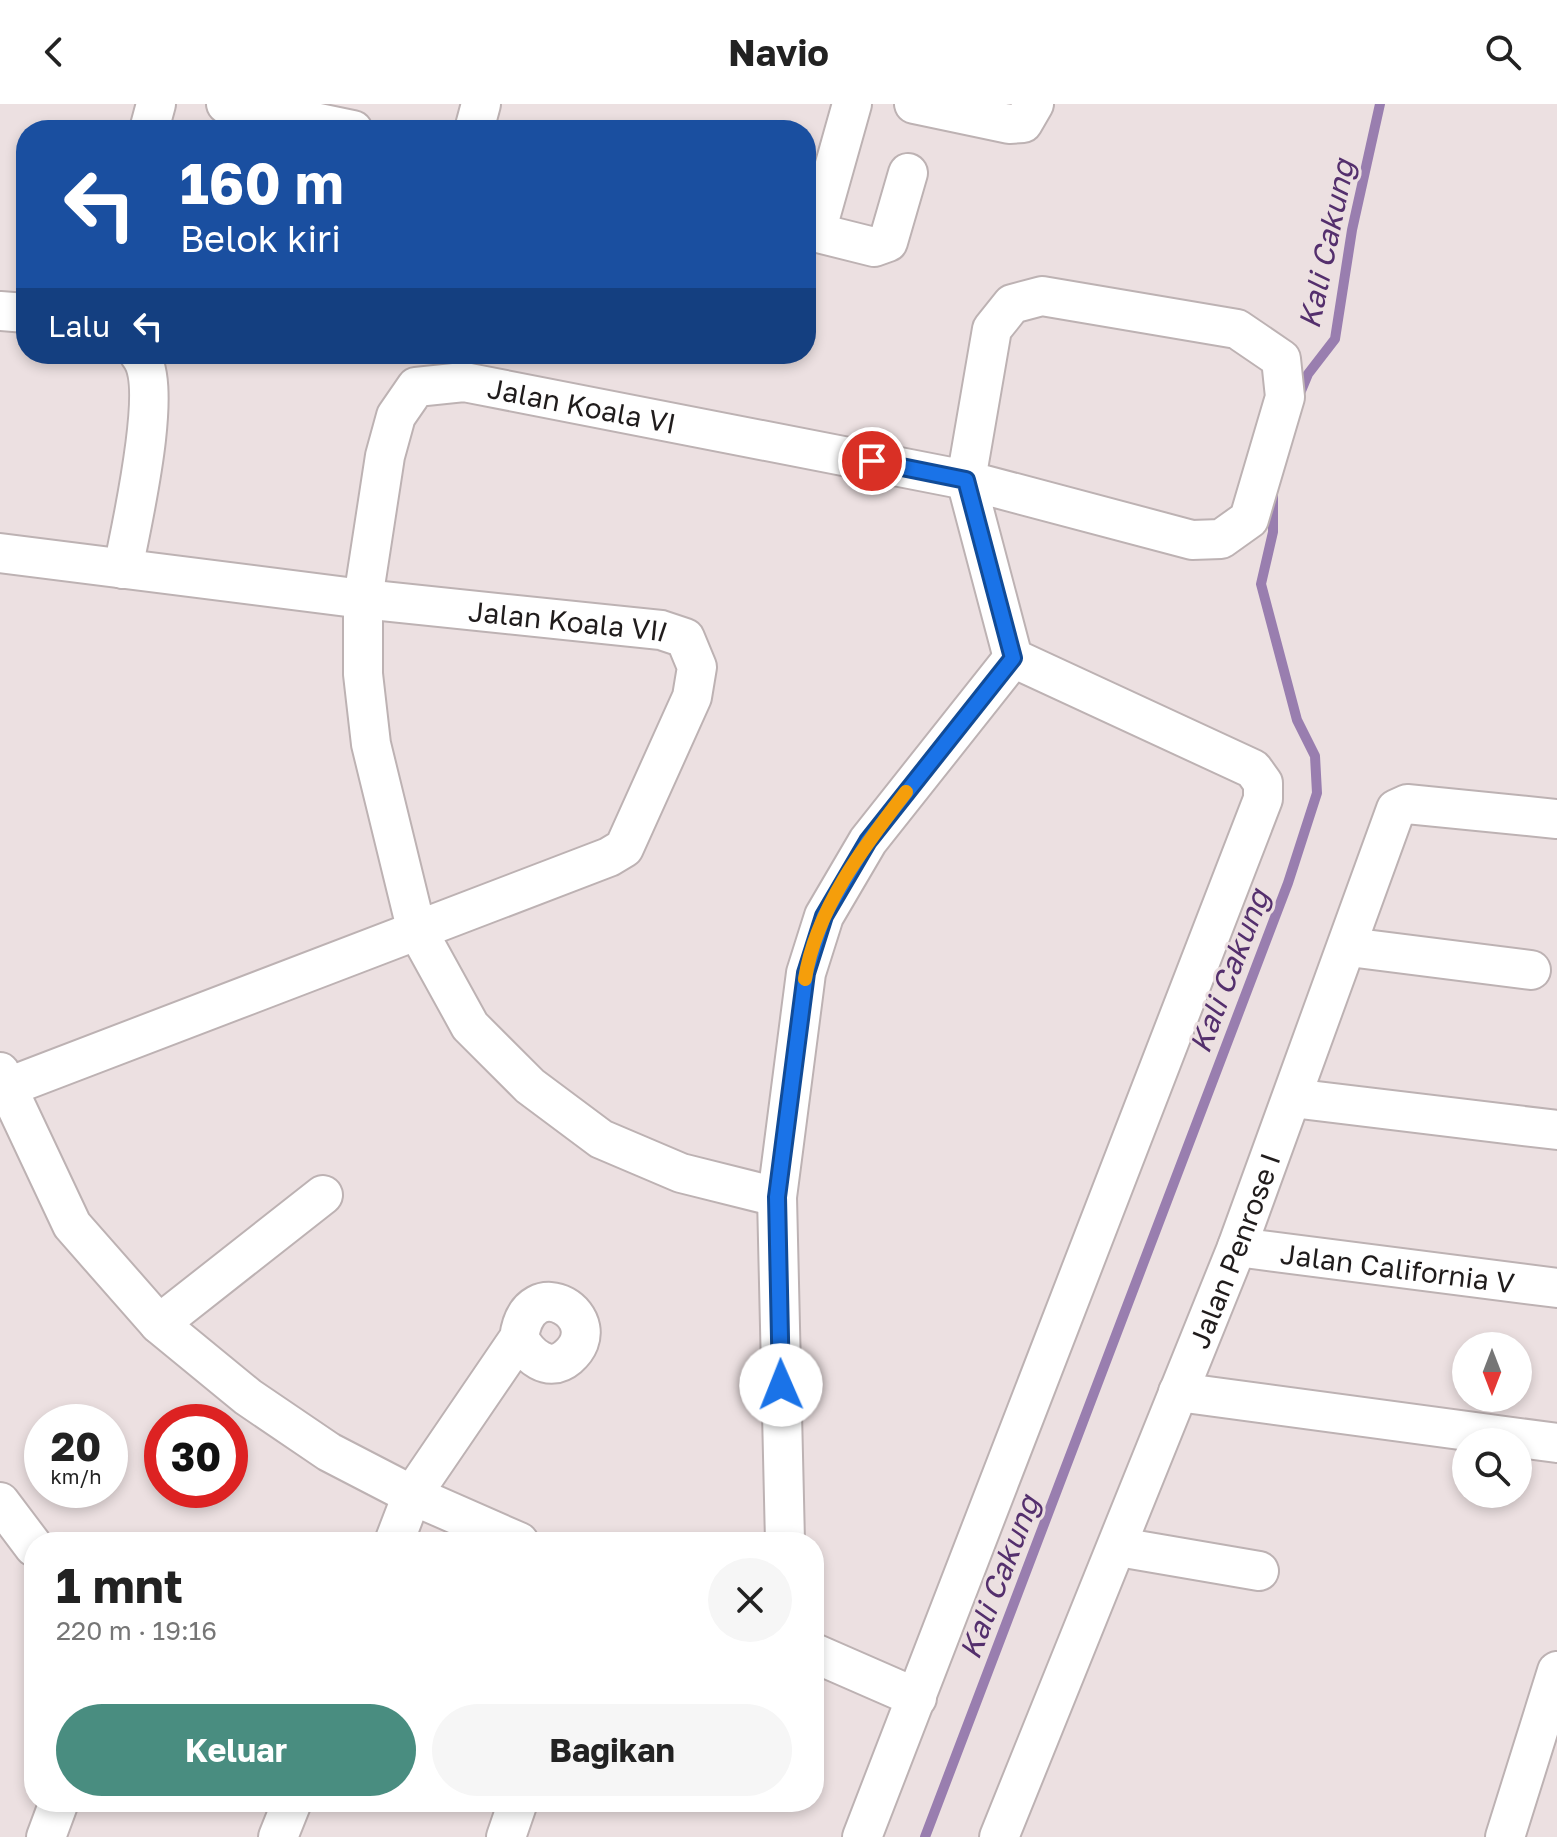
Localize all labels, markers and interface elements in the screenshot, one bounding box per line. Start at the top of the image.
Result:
icon: back [32,30,76,74]
icon: search [1481,30,1525,74]
text: Navio [728,31,829,74]
text: 160 m [180,149,344,216]
icon: left [48,152,152,256]
water label: Kali Cakung [1291,154,1362,332]
text: Belok kiri [180,217,341,260]
icon: left [126,304,170,348]
text: Lalu [48,308,110,344]
street label: Jalan Koala VI [485,371,679,440]
pin [838,427,906,495]
icon: arrive [850,439,894,483]
street label: Jalan Koala VII [467,594,672,648]
water label: Kali Cakung [1181,882,1278,1058]
street label: Jalan Penrose I [1182,1148,1286,1353]
street label: Jalan California V [1279,1236,1517,1299]
north arrow [1452,1332,1532,1412]
map controls [1452,1332,1532,1508]
position arrow [739,1343,823,1427]
speed limit sign: 30 [144,1404,248,1508]
text: 20 [51,1422,101,1470]
button: search [1452,1428,1532,1508]
text: km/h [51,1464,101,1488]
water label: Kali Cakung [951,1488,1048,1664]
text: 1 mnt [56,1556,183,1614]
button: close [708,1558,792,1642]
text: 220 m · 19:16 [56,1615,217,1646]
button: Keluar [56,1704,416,1796]
button: Bagikan [432,1704,792,1796]

